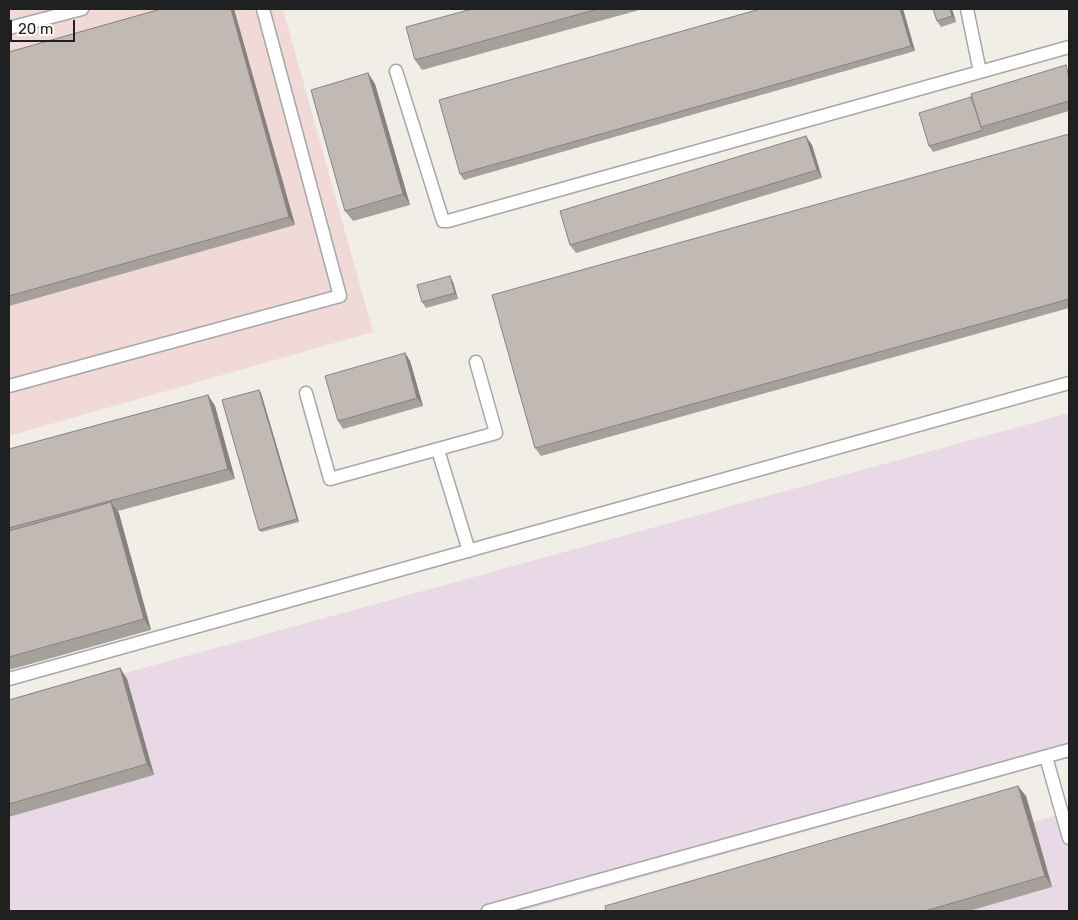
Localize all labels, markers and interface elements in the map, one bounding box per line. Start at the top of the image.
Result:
scale bar [12,10,78,42]
text: 20 m [18,20,53,38]

